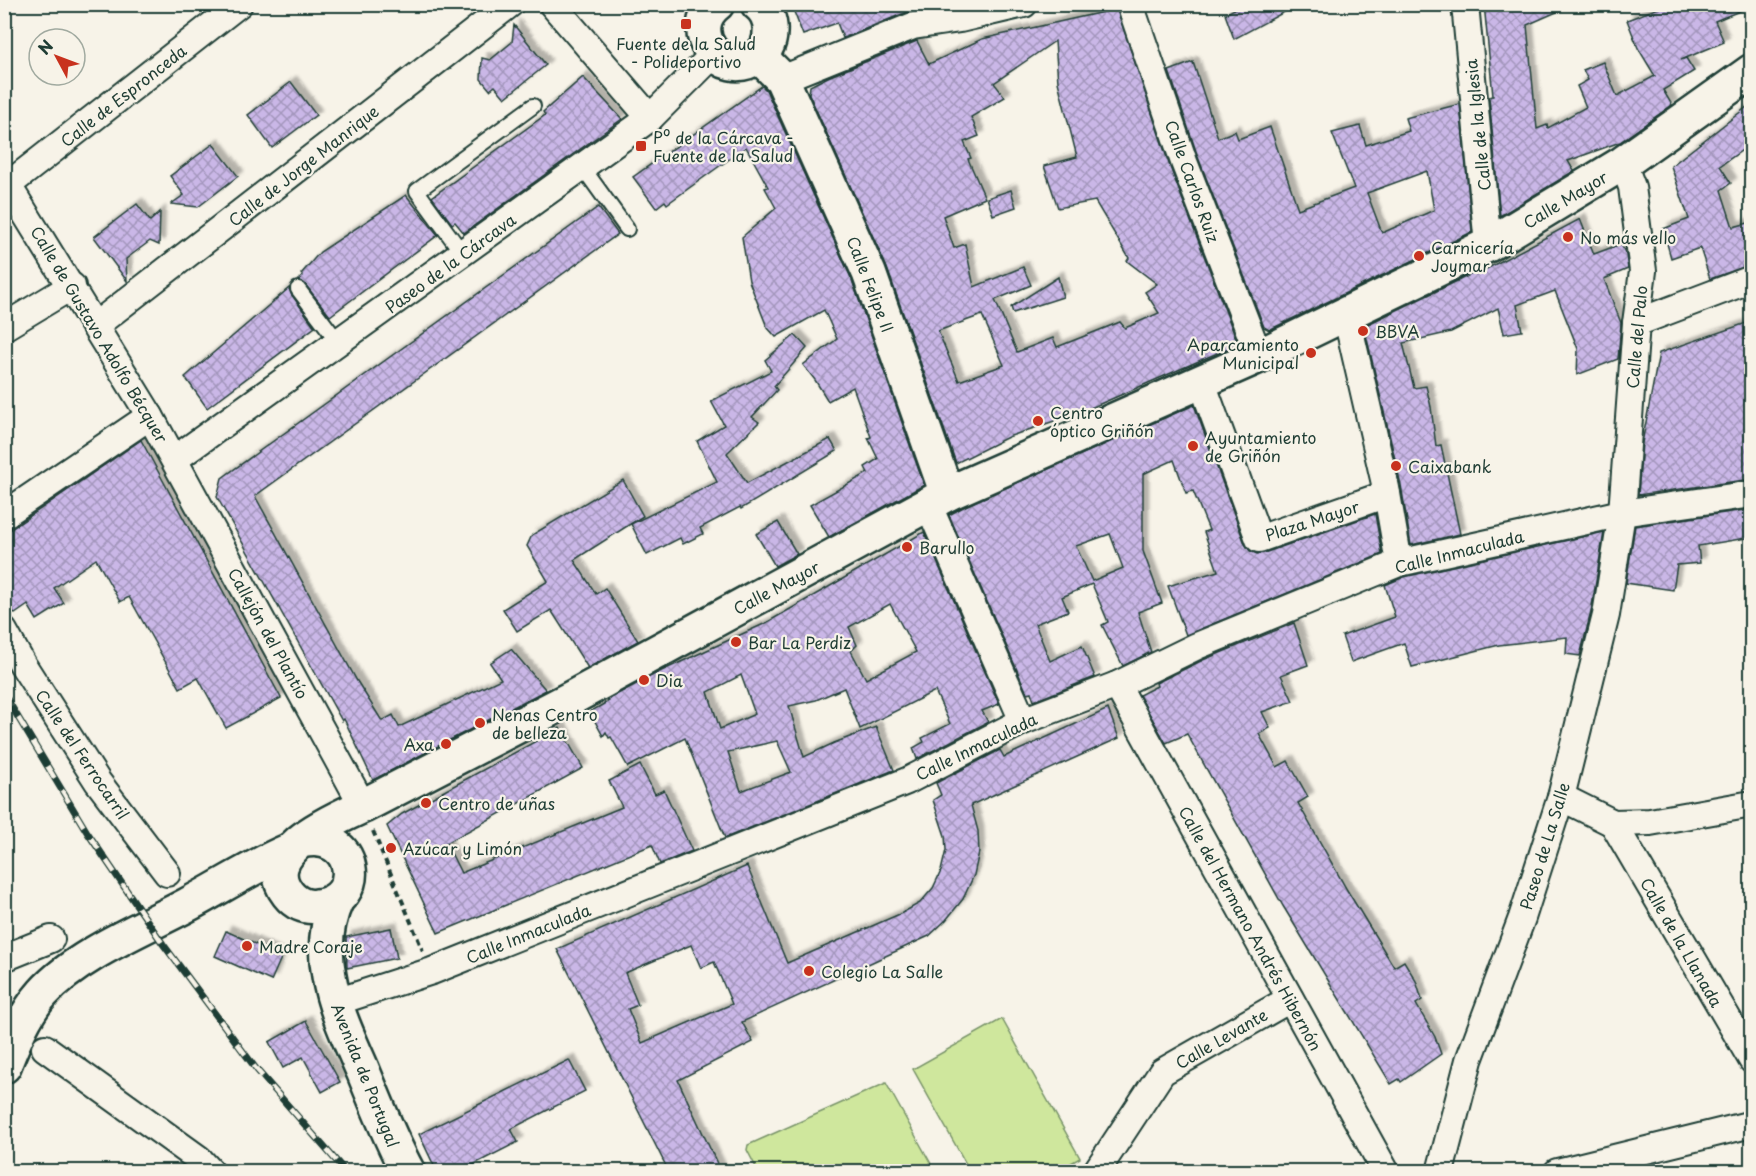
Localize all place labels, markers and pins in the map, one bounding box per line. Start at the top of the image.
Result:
marker: Fuente de la Salud - Polideportivo [679,17,693,31]
place label: Fuente de la Salud - Polideportivo [616,31,756,73]
place label: Pº de la Cárcava - Fuente de la Salud [653,125,794,167]
marker: Pº de la Cárcava - Fuente de la Salud [634,139,648,153]
place label: No más vello [1580,225,1676,249]
marker: No más vello [1561,230,1575,244]
place label: Carnicería Joymar [1431,235,1514,277]
marker: Carnicería Joymar [1412,249,1426,263]
place label: BBVA [1375,319,1420,343]
marker: BBVA [1356,324,1370,338]
place label: Aparcamiento Municipal [1187,332,1299,374]
marker: Aparcamiento Municipal [1304,346,1318,360]
place label: Centro óptico Griñón [1050,400,1154,442]
marker: Centro óptico Griñón [1031,414,1045,428]
place label: Ayuntamiento de Griñón [1205,425,1317,467]
marker: Ayuntamiento de Griñón [1186,439,1200,453]
place label: Caixabank [1408,454,1492,478]
marker: Caixabank [1389,459,1403,473]
place label: Barullo [919,535,975,559]
marker: Barullo [900,540,914,554]
place label: Bar La Perdiz [748,630,851,654]
marker: Bar La Perdiz [729,635,743,649]
place label: Dia [656,668,683,692]
marker: Dia [637,673,651,687]
place label: Nenas Centro de belleza [492,702,598,744]
marker: Nenas Centro de belleza [473,716,487,730]
place label: Axa [404,732,434,756]
marker: Axa [439,737,453,751]
place label: Centro de uñas [438,791,555,815]
marker: Centro de uñas [419,796,433,810]
place label: Azúcar y Limón [403,836,522,860]
marker: Azúcar y Limón [384,841,398,855]
place label: Madre Coraje [259,934,363,958]
marker: Madre Coraje [240,939,254,953]
place label: Colegio La Salle [821,959,944,983]
marker: Colegio La Salle [802,964,816,978]

